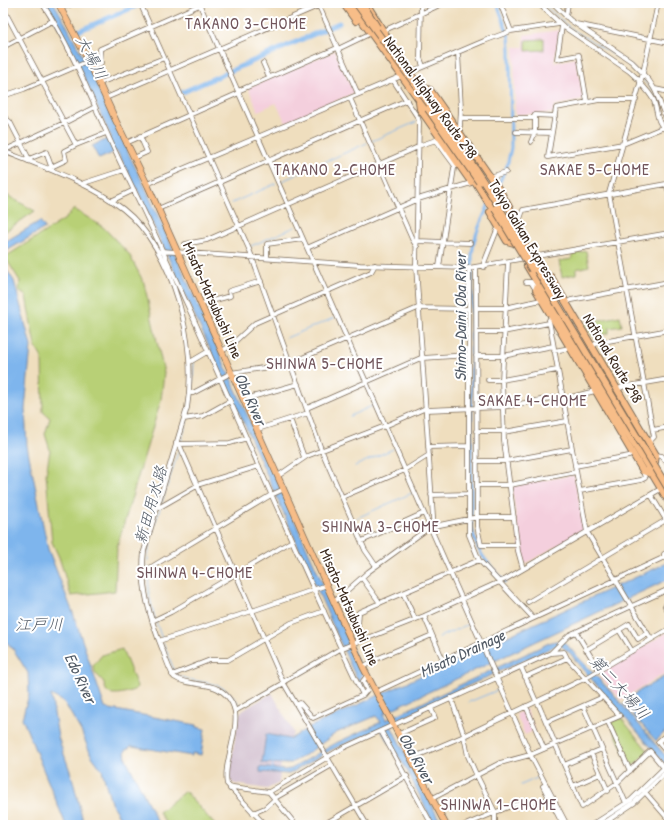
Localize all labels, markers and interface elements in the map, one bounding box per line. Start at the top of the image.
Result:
district label: TAKANO 3-CHOME [185,12,307,34]
water label: 大場川 [71,31,113,83]
street label: National Highway Route 298 [379,31,483,163]
district label: TAKANO 2-CHOME [274,158,396,180]
district label: SAKAE 5-CHOME [540,158,650,180]
street label: Tokyo Gaikan Expressway [484,175,572,303]
street label: Misato-Matsubushi Line [178,238,248,362]
water label: Shimo-Daini Oba River [449,251,471,381]
street label: National Route 298 [578,309,648,407]
district label: SHINWA 5-CHOME [266,352,384,374]
water label: Oba River [230,369,273,430]
district label: SAKAE 4-CHOME [478,389,588,411]
water label: 新田用水路 [128,463,172,546]
district label: SHINWA 3-CHOME [322,515,440,537]
street label: Misato-Matsubushi Line [315,545,385,669]
district label: SHINWA 4-CHOME [137,561,253,583]
water label: 江戸川 [15,613,63,635]
water label: Misato Drainage [416,623,509,682]
water label: Edo River [60,649,103,708]
water label: 第二大場川 [585,650,655,724]
water label: Oba River [394,729,441,789]
district label: SHINWA 1-CHOME [441,793,557,815]

